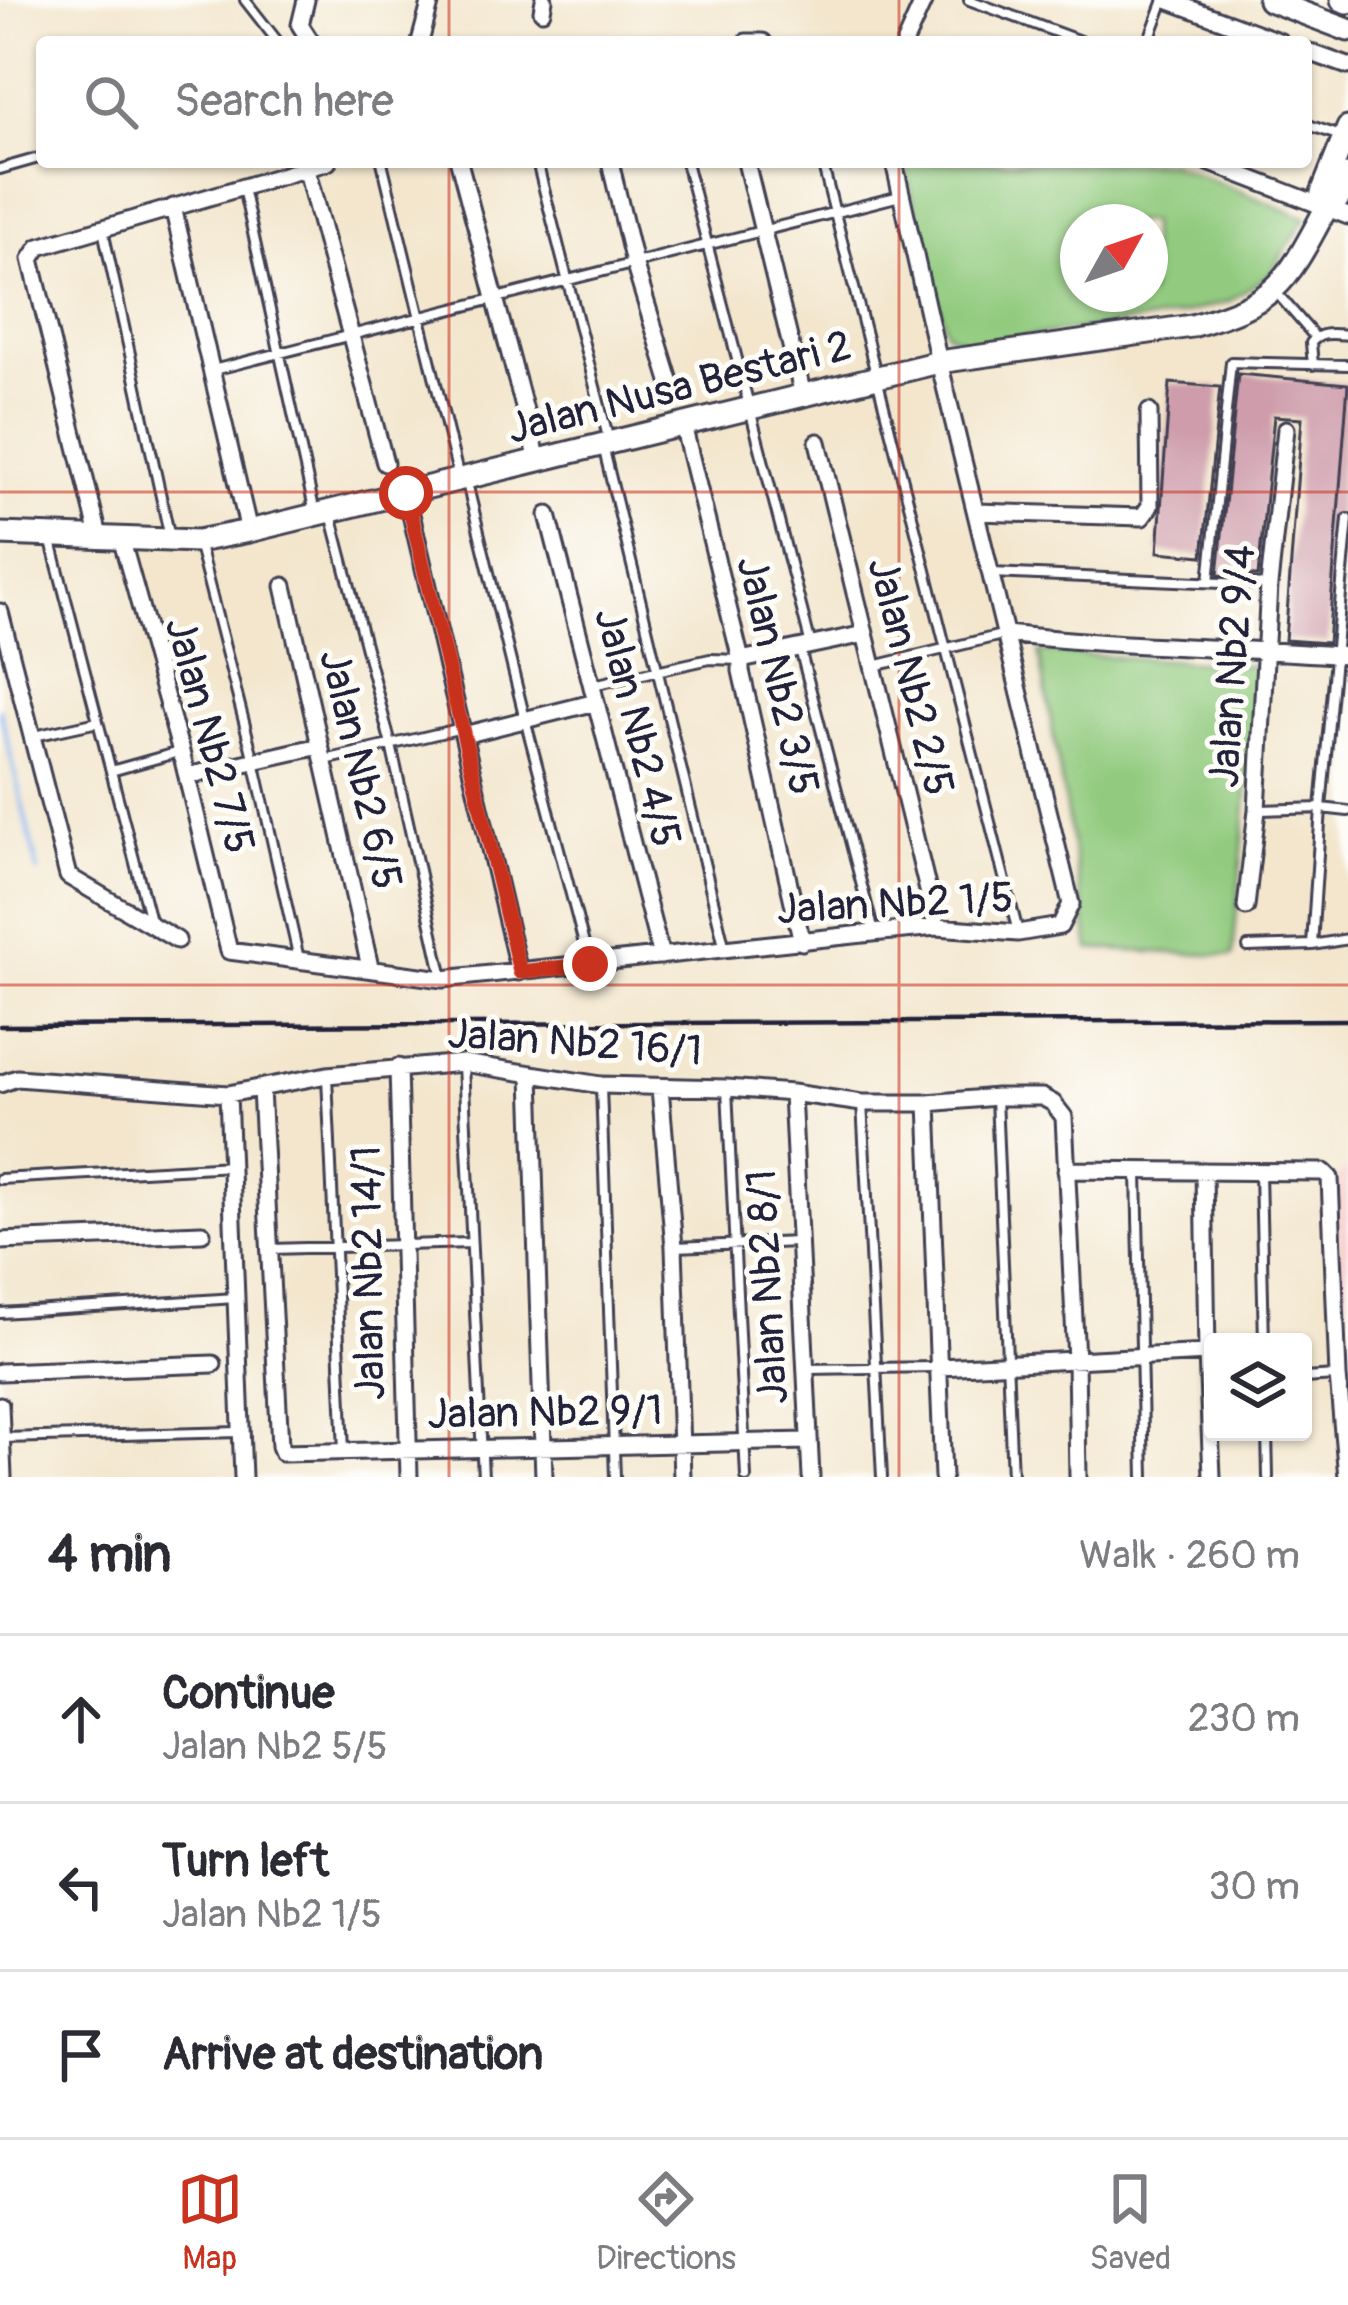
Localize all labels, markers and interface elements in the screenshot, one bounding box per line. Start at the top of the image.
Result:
search box [36,36,1312,168]
icon: search [78,69,144,135]
text: Search here [174,74,394,130]
north arrow [1060,204,1168,312]
street label: Jalan Nusa Bestari 2 [502,320,857,456]
route start [379,466,433,520]
street label: Jalan Nb2 9/4 [1199,543,1267,789]
street label: Jalan Nb2 3/5 [724,551,830,800]
street label: Jalan Nb2 2/5 [855,552,965,801]
street label: Jalan Nb2 4/5 [582,603,692,852]
street label: Jalan Nb2 7/5 [153,612,266,859]
street label: Jalan Nb2 6/5 [307,644,413,895]
street label: Jalan Nb2 1/5 [776,872,1015,936]
route end [563,937,617,991]
street label: Jalan Nb2 16/1 [446,1008,704,1078]
street label: Jalan Nb2 14/1 [341,1145,397,1401]
street label: Jalan Nb2 8/1 [736,1168,800,1406]
map controls [1204,1333,1312,1441]
button: layers [1204,1333,1312,1441]
street label: Jalan Nb2 9/1 [427,1385,663,1441]
text: 4 min [48,1523,171,1587]
text: Walk · 260 m [1079,1531,1300,1580]
text: Continue [162,1666,335,1722]
icon: ahead [48,1686,114,1752]
text: 230 m [1188,1694,1300,1743]
text: Jalan Nb2 5/5 [162,1722,388,1771]
text: Turn left [162,1834,329,1890]
icon: left [48,1854,114,1920]
text: 30 m [1209,1862,1300,1911]
text: Jalan Nb2 1/5 [162,1890,382,1939]
icon: arrive [48,2022,114,2088]
text: Arrive at destination [162,2027,543,2083]
tab: Map [177,2166,243,2279]
tab: Directions [596,2166,736,2279]
tab: Saved [1089,2166,1171,2279]

